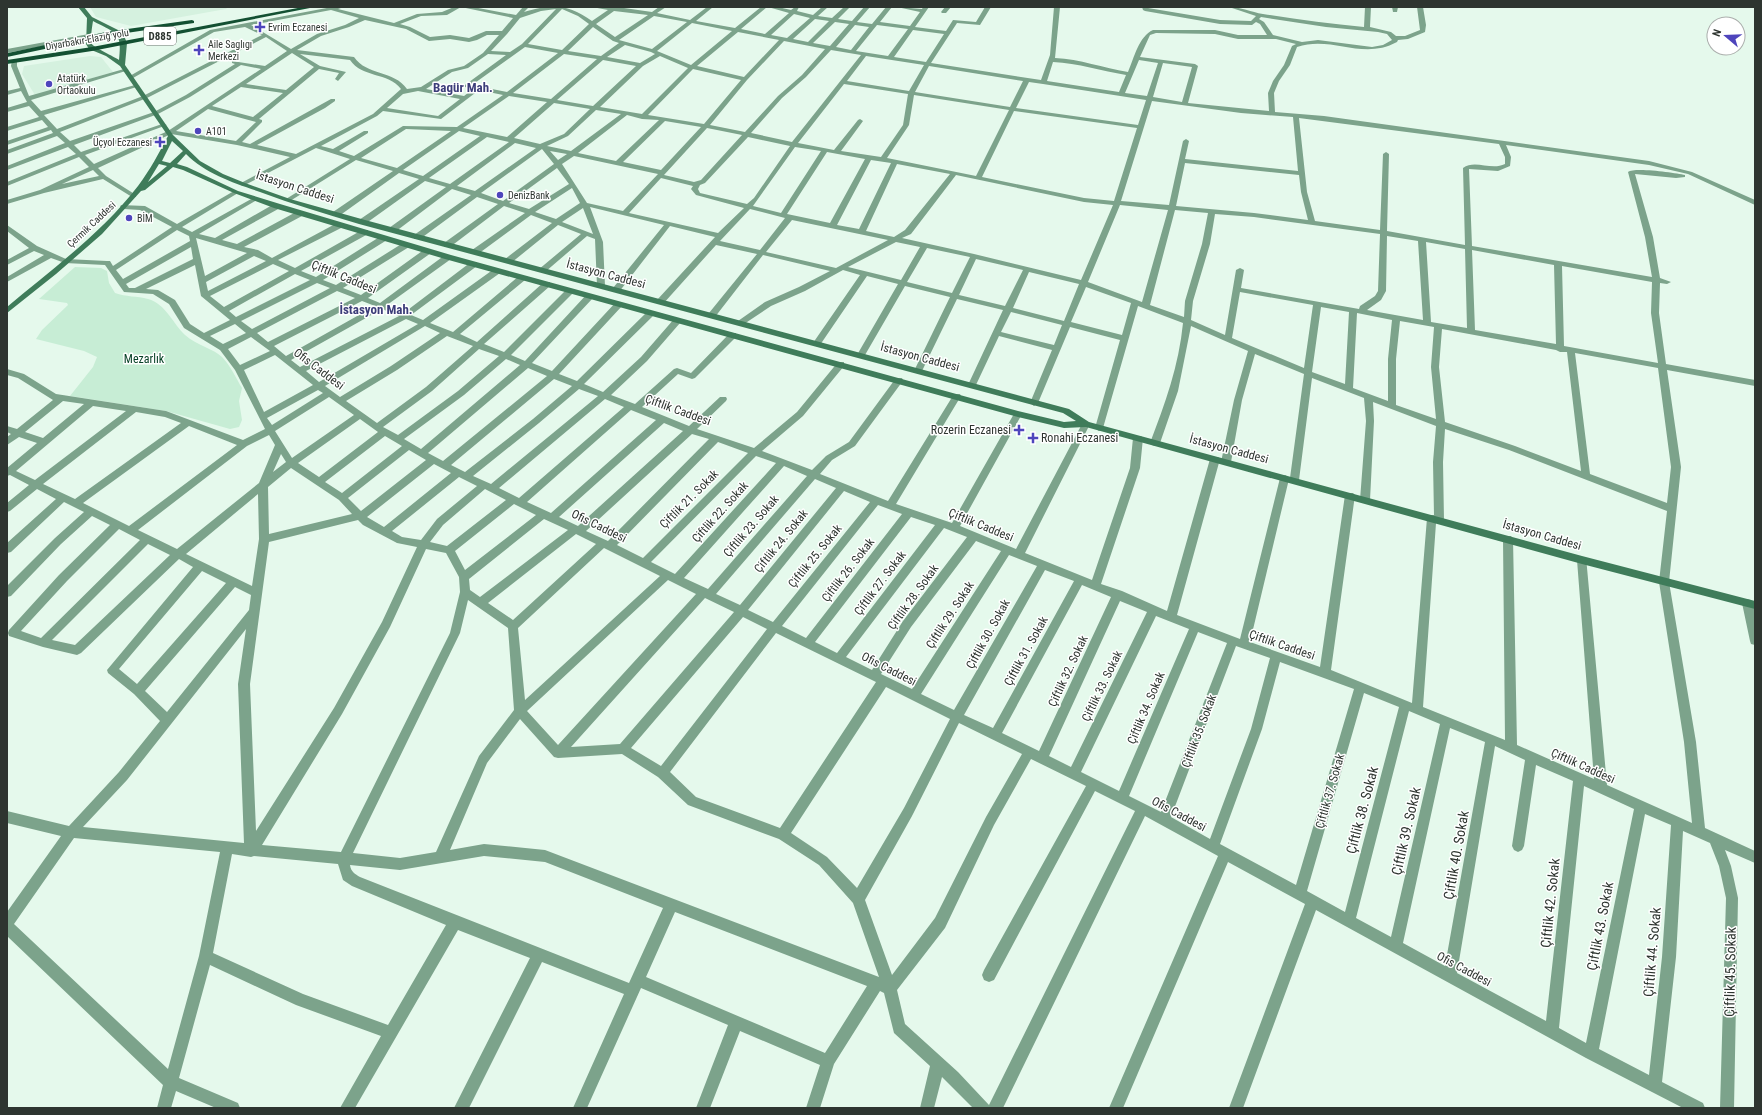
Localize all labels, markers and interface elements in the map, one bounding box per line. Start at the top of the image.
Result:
north arrow [1706,16,1746,56]
marker: Evrim Eczanesi [255,22,265,32]
place label: Evrim Eczanesi [268,22,327,33]
street label: Diyarbakır-Elazığ yolu [45,27,130,52]
road number: D885 [144,27,176,45]
text: N [1710,27,1724,38]
place label: Aile Saglıgı Merkezi [208,39,252,62]
marker: Aile Saglıgı Merkezi [193,44,205,56]
place label: Atatürk Ortaokulu [57,73,96,96]
marker: Atatürk Ortaokulu [44,79,54,89]
district label: Bagür Mah. [433,80,493,95]
marker: A101 [193,126,203,136]
place label: A101 [206,126,227,137]
place label: Üçyol Eczanesi [93,136,152,148]
marker: Üçyol Eczanesi [155,137,165,147]
street label: İstasyon Caddesi [254,167,336,206]
marker: DenizBank [495,190,505,200]
place label: DenizBank [508,190,550,201]
street label: Çermik Caddesi [65,199,118,250]
place label: BİM [137,212,153,224]
marker: BİM [124,213,134,223]
street label: İstasyon Caddesi [565,256,647,291]
street label: Çiftlik Caddesi [309,258,379,296]
district label: İstasyon Mah. [339,302,413,317]
street label: İstasyon Caddesi [879,339,961,374]
street label: Ofis Caddesi [291,345,347,393]
park label: Mezarlık [124,352,165,366]
street label: Çiftlik Caddesi [643,392,713,428]
place label: Rozerin Eczanesi [931,423,1011,437]
marker: Rozerin Eczanesi [1014,425,1024,435]
place label: Ronahi Eczanesi [1041,431,1118,445]
street label: İstasyon Caddesi [1188,431,1270,466]
marker: Ronahi Eczanesi [1028,433,1038,443]
street label: Çiftlik 21. Sokak [657,466,722,531]
street label: Çiftlik 22. Sokak [689,478,751,545]
street label: Çiftlik 23. Sokak [720,492,782,560]
street label: Çiftlik 24. Sokak [751,506,811,575]
street label: Çiftlik Caddesi [946,506,1016,544]
street label: Ofis Caddesi [569,507,629,545]
street label: İstasyon Caddesi [1501,516,1583,553]
street label: Çiftlik 25. Sokak [785,521,845,590]
street label: Çiftlik 26. Sokak [819,535,878,605]
street label: Çiftlik 27. Sokak [851,548,909,618]
street label: Çiftlik 28. Sokak [885,561,942,632]
street label: Çiftlik 29. Sokak [923,578,977,651]
street label: Çiftlik 30. Sokak [963,596,1013,671]
street label: Çiftlik 31. Sokak [1001,613,1051,688]
street label: Çiftlik Caddesi [1247,627,1317,663]
street label: Çiftlik 32. Sokak [1045,633,1091,709]
street label: Çiftlik 33. Sokak [1079,648,1125,724]
street label: Ofis Caddesi [859,649,919,689]
street label: Çiftlik 34. Sokak [1124,669,1168,746]
street label: Çiftlik 35. Sokak [1179,692,1220,770]
street label: Çiftlik Caddesi [1549,746,1617,786]
street label: Çiftlik 37. Sokak [1313,751,1348,830]
street label: Çiftlik 38. Sokak [1343,764,1382,856]
street label: Çiftlik 39. Sokak [1388,785,1424,877]
street label: Ofis Caddesi [1149,794,1209,834]
street label: Çiftlik 40. Sokak [1440,809,1472,901]
street label: Çiftlik 42. Sokak [1537,857,1563,949]
street label: Çiftlik 43. Sokak [1584,880,1617,972]
street label: Çiftlik 44. Sokak [1640,906,1664,998]
street label: Çiftlik 45. Sokak [1721,926,1739,1017]
street label: Ofis Caddesi [1434,949,1494,989]

